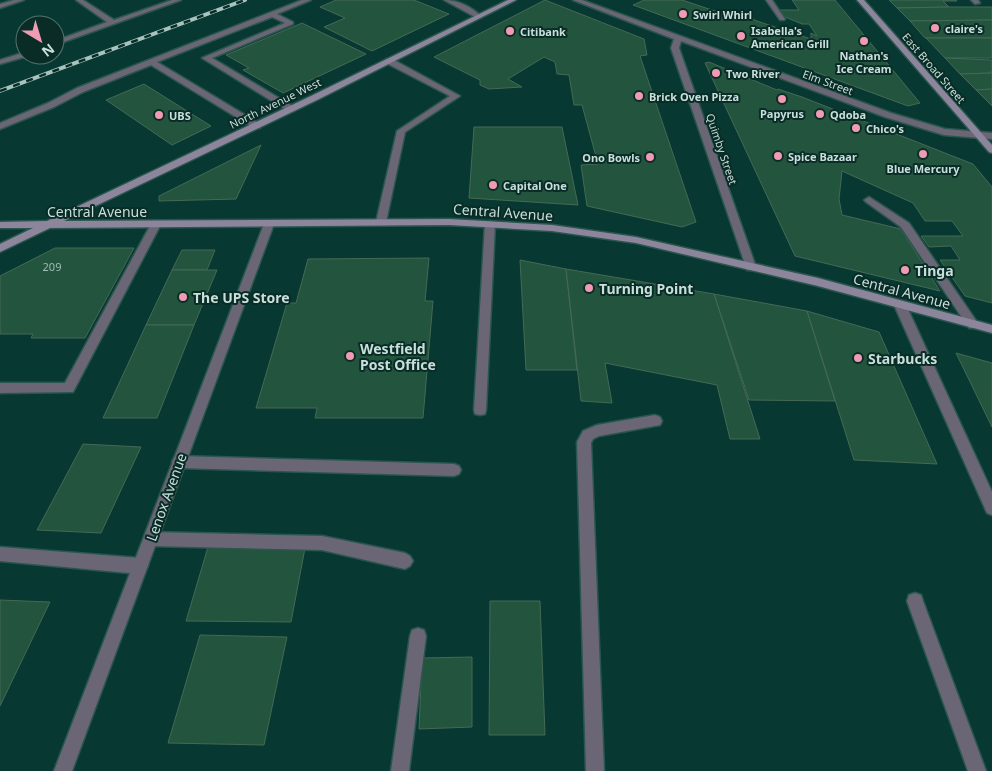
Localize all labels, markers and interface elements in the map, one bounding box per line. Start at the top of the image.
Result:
place label: Swirl Whirl [693,7,752,22]
marker: Swirl Whirl [677,8,689,20]
north arrow [15,15,65,65]
place label: claire's [945,21,984,36]
marker: claire's [929,22,941,34]
place label: Isabella's American Grill [751,23,829,51]
place label: Citibank [520,24,566,39]
marker: Citibank [504,25,516,37]
street label: East Broad Street [899,29,969,107]
marker: Isabella's American Grill [735,30,747,42]
marker: Nathan's Ice Cream [858,35,870,47]
text: N [38,40,59,62]
place label: Nathan's Ice Cream [836,48,892,76]
place label: Two River [726,66,780,81]
street label: Elm Street [801,66,855,98]
marker: Two River [710,67,722,79]
street label: North Avenue West [227,74,323,132]
place label: Brick Oven Pizza [649,89,739,104]
marker: Brick Oven Pizza [633,90,645,102]
marker: Papyrus [776,93,788,105]
place label: Papyrus [760,106,804,121]
place label: Qdoba [830,107,866,122]
place label: UBS [169,108,191,123]
marker: Qdoba [814,108,826,120]
marker: UBS [153,109,165,121]
street label: Quimby Street [703,111,741,187]
place label: Chico's [866,121,905,136]
marker: Chico's [850,122,862,134]
marker: Blue Mercury [917,148,929,160]
place label: Spice Bazaar [788,149,857,164]
place label: Ono Bowls [582,150,640,165]
marker: Spice Bazaar [772,150,784,162]
marker: Ono Bowls [644,151,656,163]
place label: Blue Mercury [887,161,960,176]
place label: Capital One [503,178,567,193]
marker: Capital One [487,179,499,191]
street label: Central Avenue [452,199,554,225]
street label: Central Avenue [47,202,147,221]
house number: 209 [43,259,61,274]
place label: Tinga [915,261,954,280]
marker: Tinga [899,264,911,276]
street label: Central Avenue [851,269,953,313]
place label: Turning Point [599,279,693,298]
marker: Turning Point [583,282,595,294]
place label: The UPS Store [193,288,290,307]
marker: The UPS Store [177,291,189,303]
place label: Westfield Post Office [360,339,436,374]
place label: Starbucks [868,349,937,368]
marker: Westfield Post Office [344,350,356,362]
marker: Starbucks [852,352,864,364]
street label: Lenox Avenue [141,450,191,544]

